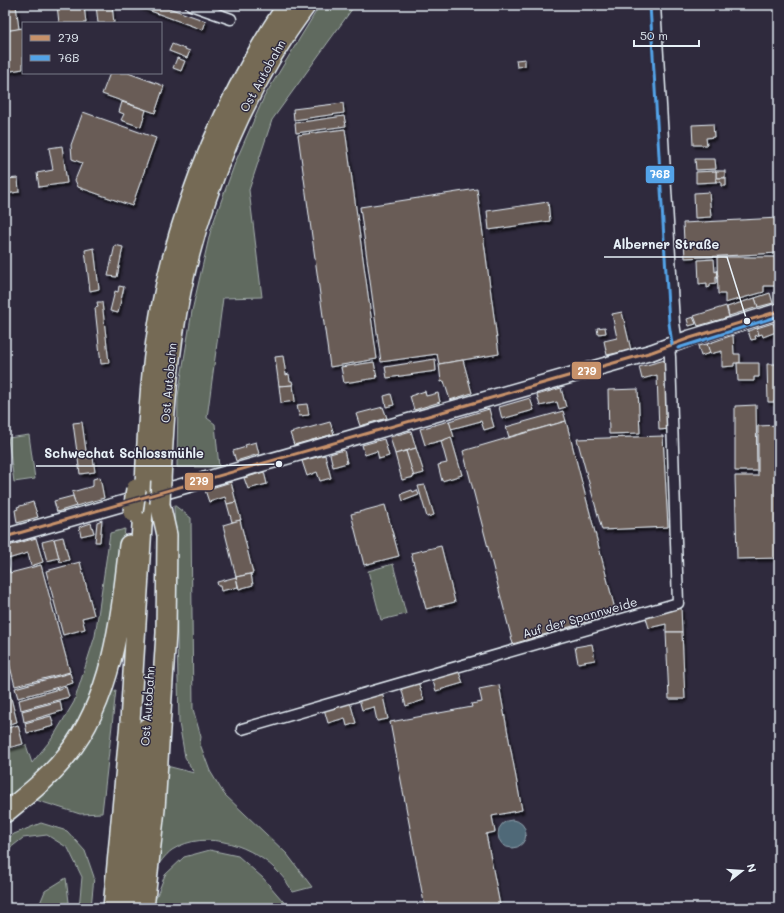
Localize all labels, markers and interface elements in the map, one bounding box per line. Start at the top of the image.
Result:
legend [22,22,162,74]
scale bar [634,22,699,48]
text: 50 m [640,27,668,43]
text: 279 [58,29,78,45]
street label: Ost Autobahn [236,37,289,114]
text: 76B [58,49,79,65]
line badge: 76B [645,165,675,184]
text: 76B [650,166,670,181]
callout: Alberner Straße [604,232,727,257]
text: Alberner Straße [613,235,720,252]
street label: Ost Autobahn [157,342,179,424]
line badge: 279 [571,361,602,380]
text: 279 [578,363,597,378]
callout: Schwechat Schlossmühle [36,441,212,466]
text: Schwechat Schlossmühle [44,444,204,461]
line badge: 279 [184,472,214,491]
text: 279 [190,473,209,488]
street label: Auf der Spannweide [520,593,639,641]
street label: Ost Autobahn [136,665,158,747]
north arrow [722,851,762,891]
text: N [744,862,760,874]

